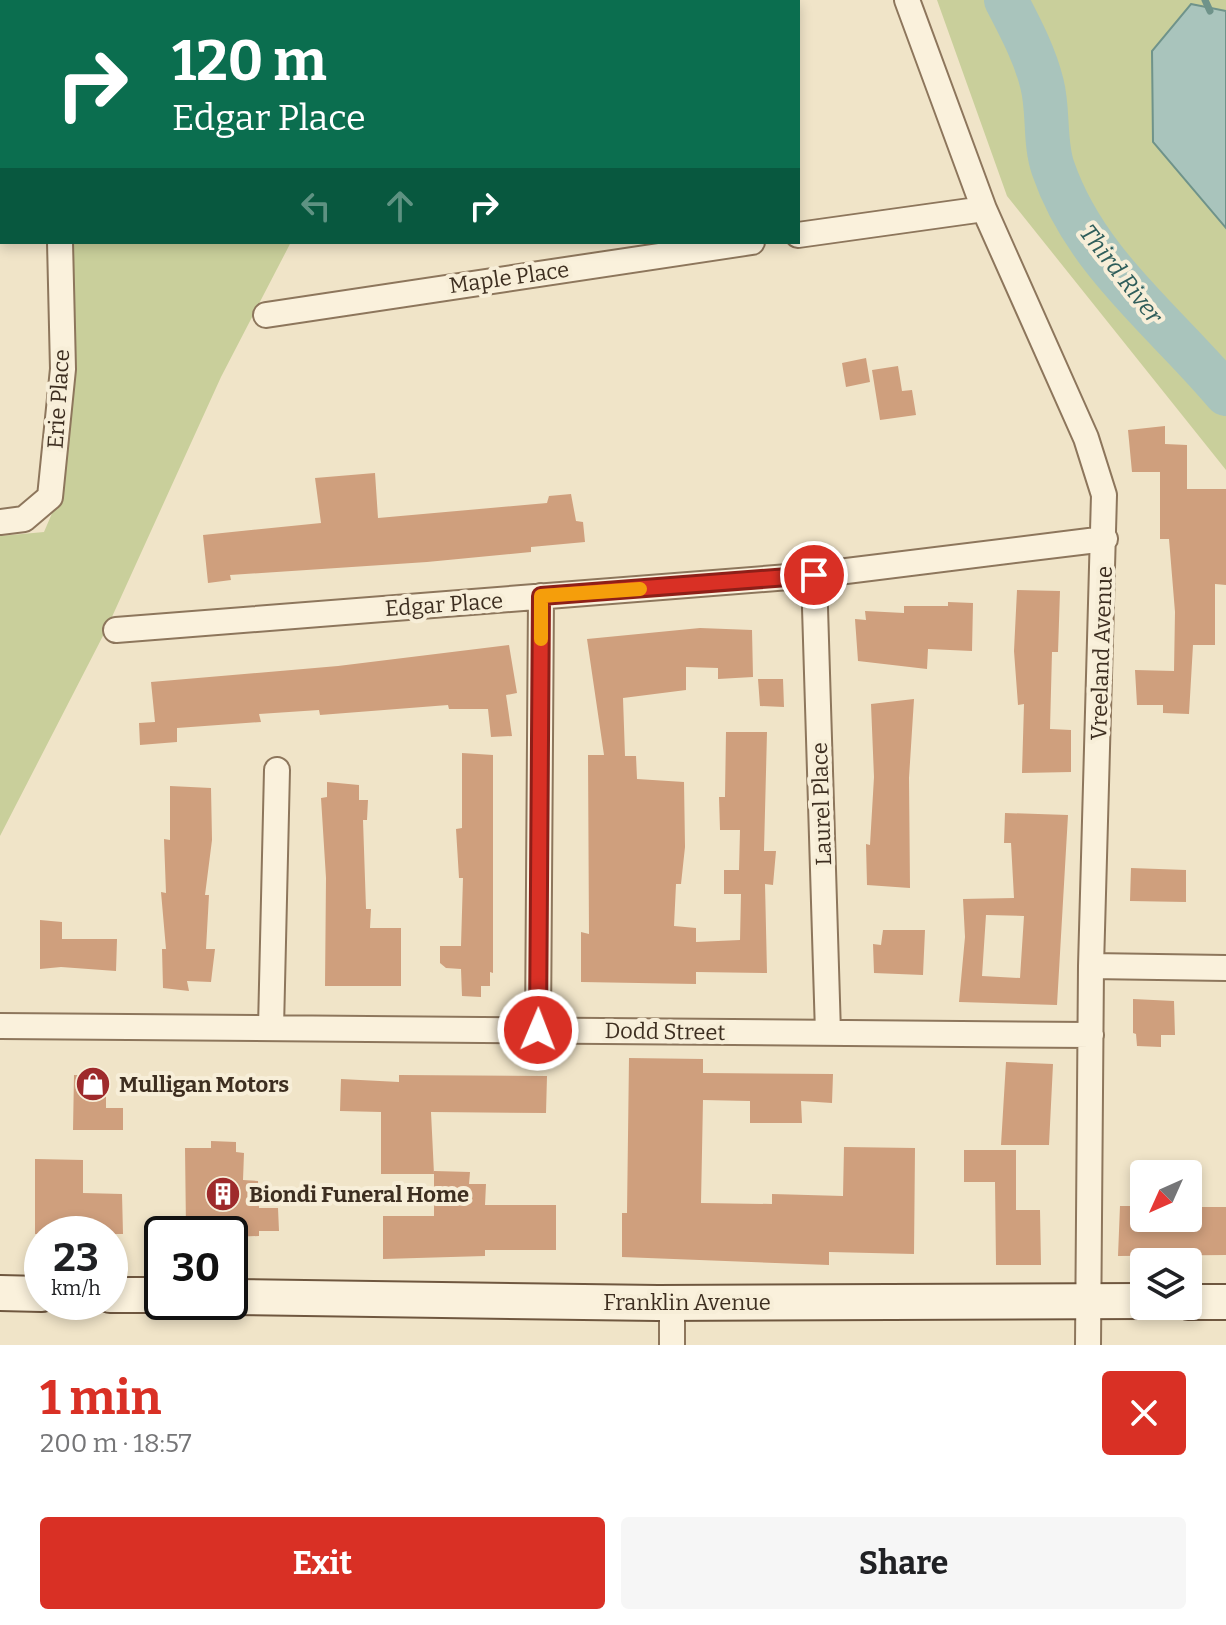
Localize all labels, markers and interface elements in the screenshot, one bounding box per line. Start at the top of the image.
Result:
text: 120 m [172,28,327,95]
icon: right [40,32,144,136]
text: Edgar Place [172,96,366,140]
icon: left [294,184,338,228]
icon: ahead [378,184,422,228]
icon: right [462,184,506,228]
water label: Third River [1074,219,1169,330]
street label: Maple Place [447,256,571,299]
street label: Erie Place [42,348,75,450]
pin [780,541,848,609]
icon: arrive [792,553,836,597]
street label: Vreeland Avenue [1085,565,1118,741]
street label: Edgar Place [384,587,504,622]
street label: Laurel Place [806,742,837,866]
position arrow [496,988,580,1072]
street label: Dodd Street [604,1017,726,1046]
shop icon: Mulligan Motors [74,1065,112,1103]
place label: Mulligan Motors [119,1071,289,1098]
north arrow [1130,1160,1202,1232]
map controls [1130,1160,1202,1320]
building icon: Biondi Funeral Home [204,1175,242,1213]
place label: Biondi Funeral Home [249,1181,469,1208]
speed limit sign: 30 [144,1216,248,1320]
text: 23 [53,1234,99,1282]
button: layers [1130,1248,1202,1320]
text: km/h [51,1276,101,1300]
street label: Franklin Avenue [603,1289,771,1316]
text: 1 min [40,1369,161,1427]
button: close [1102,1371,1186,1455]
text: 200 m · 18:57 [40,1428,191,1459]
button: Exit [40,1517,605,1609]
button: Share [621,1517,1186,1609]

